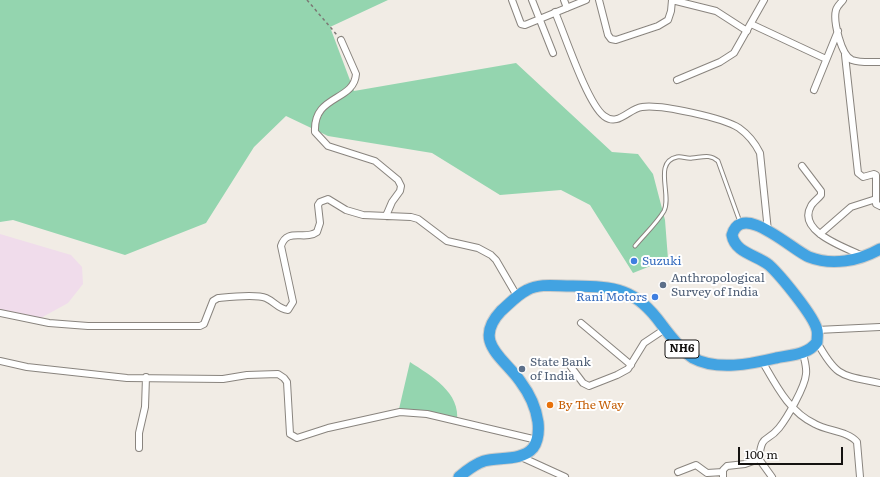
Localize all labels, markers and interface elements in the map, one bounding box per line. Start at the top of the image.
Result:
place label: Suzuki [642,254,681,268]
marker: Suzuki [629,256,639,266]
place label: Anthropological Survey of India [671,271,765,299]
marker: Anthropological Survey of India [658,280,668,290]
place label: Rani Motors [576,290,647,304]
marker: Rani Motors [650,292,660,302]
road number: NH6 [665,340,699,358]
place label: State Bank of India [530,355,591,383]
marker: State Bank of India [517,364,527,374]
place label: By The Way [558,398,624,412]
marker: By The Way [545,400,555,410]
scale bar [740,439,845,465]
text: 100 m [745,445,778,463]

